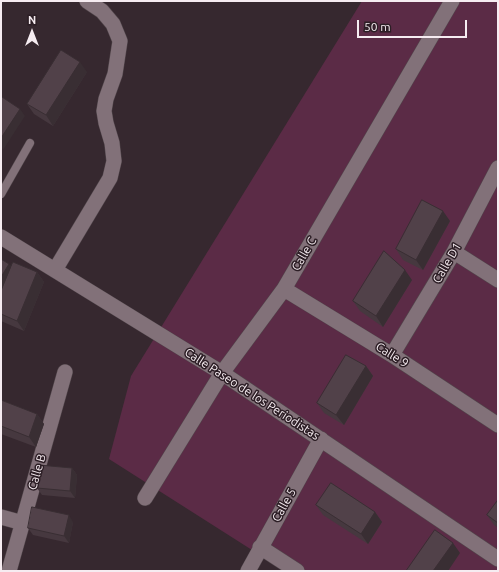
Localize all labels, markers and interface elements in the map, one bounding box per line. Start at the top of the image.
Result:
north arrow [12,12,52,52]
scale bar [359,12,469,38]
text: N [28,14,36,26]
text: 50 m [364,20,391,33]
street label: Calle C [289,235,319,273]
street label: Calle D1 [430,240,464,286]
street label: Calle 9 [373,339,411,371]
street label: Calle Paseo de los Periodistas [182,345,322,443]
street label: Calle B [25,452,49,492]
street label: Calle 5 [269,486,299,524]

